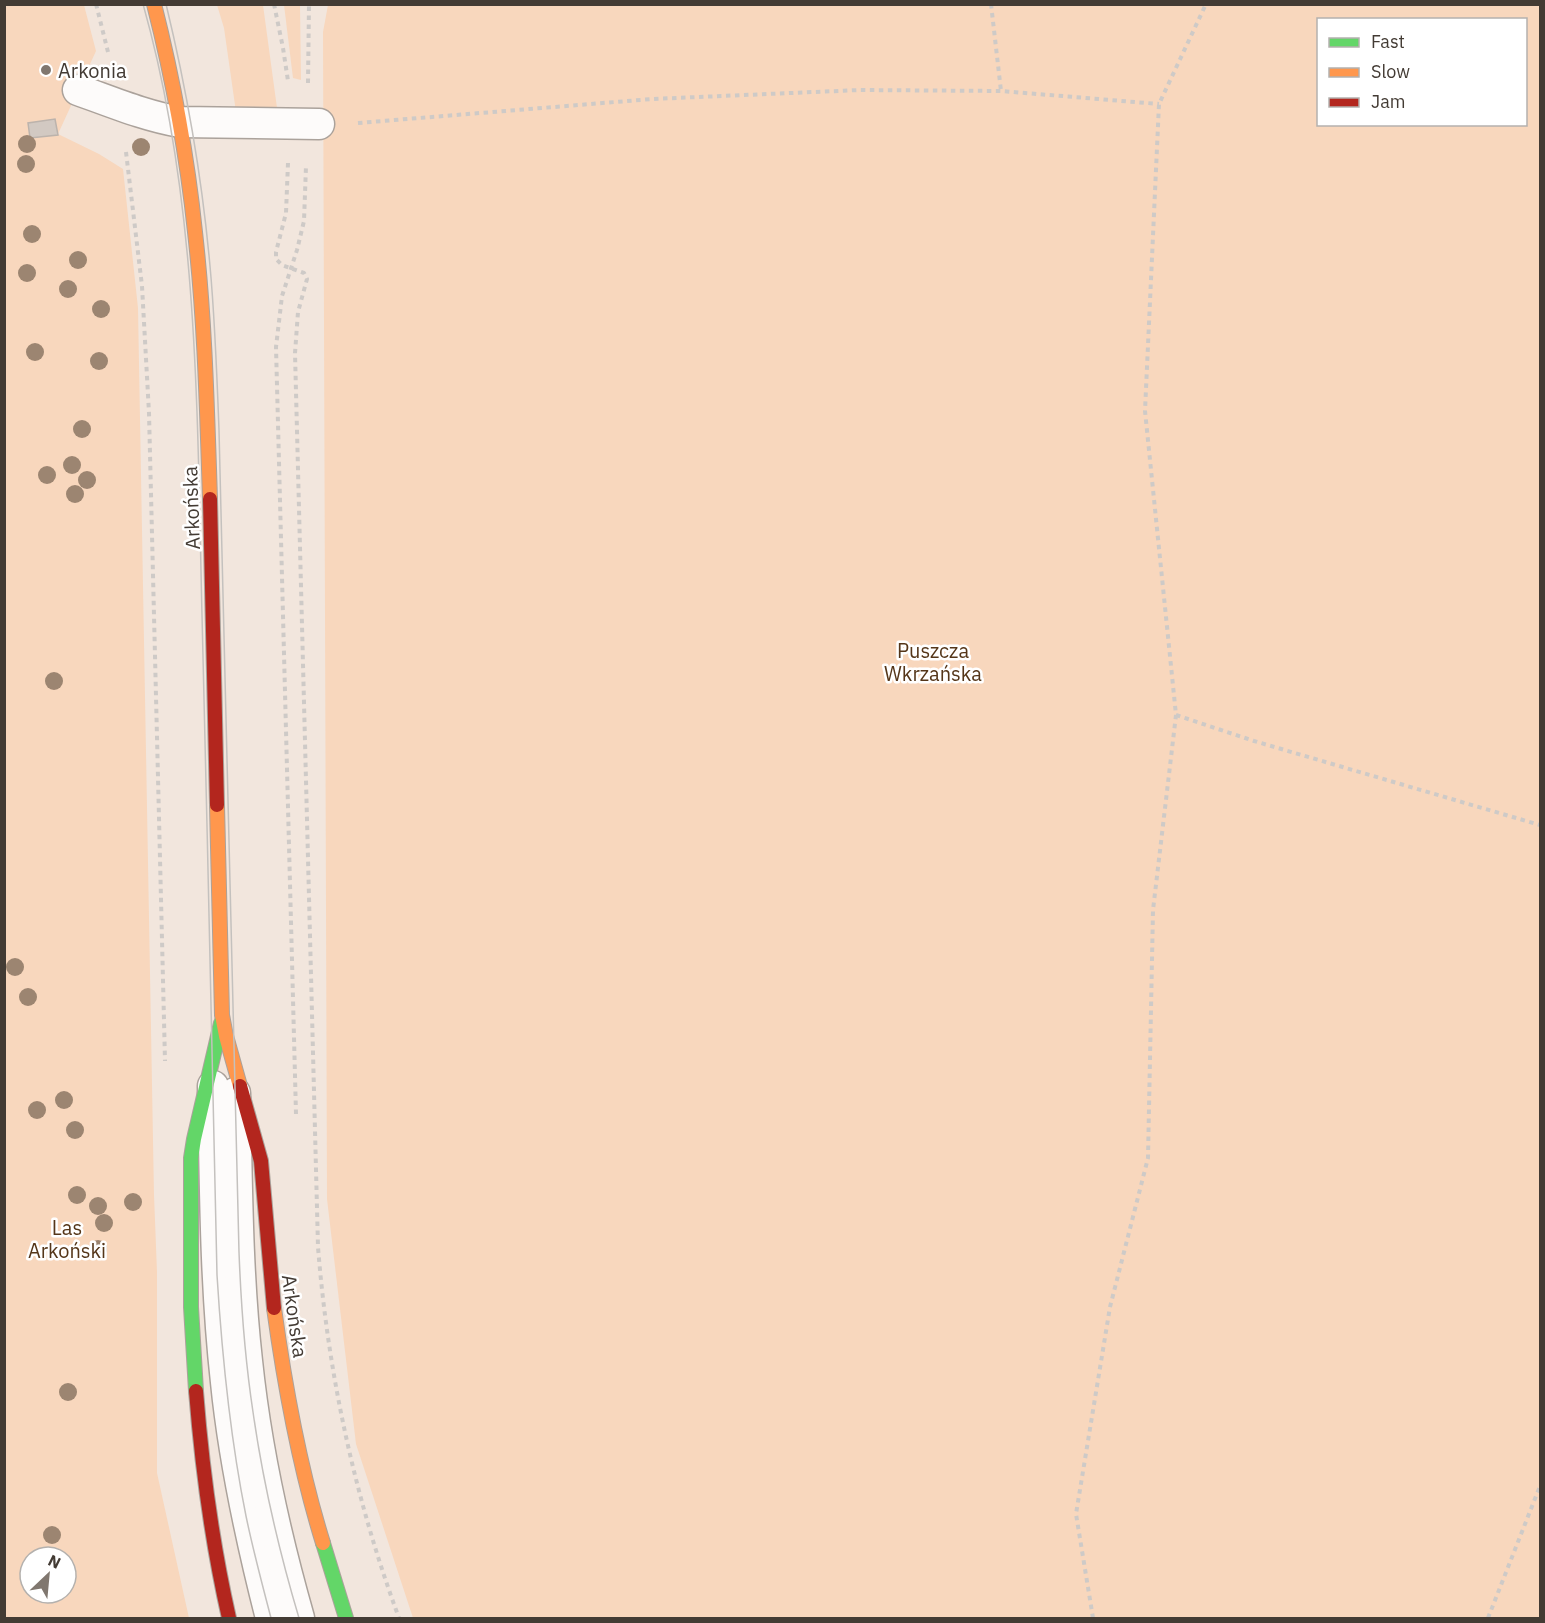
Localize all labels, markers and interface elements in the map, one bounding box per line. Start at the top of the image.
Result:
legend [1317,18,1527,126]
text: Fast [1371,30,1405,53]
place label: Arkonia [58,57,127,84]
text: Slow [1371,60,1410,83]
marker: Arkonia [39,63,53,77]
text: Jam [1371,90,1406,113]
street label: Arkońska [176,465,206,550]
park label: Puszcza Wkrzańska [884,637,982,687]
park label: Las Arkoński [28,1214,106,1264]
street label: Arkońska [276,1273,314,1360]
north arrow [18,1545,78,1605]
text: N [45,1550,64,1573]

